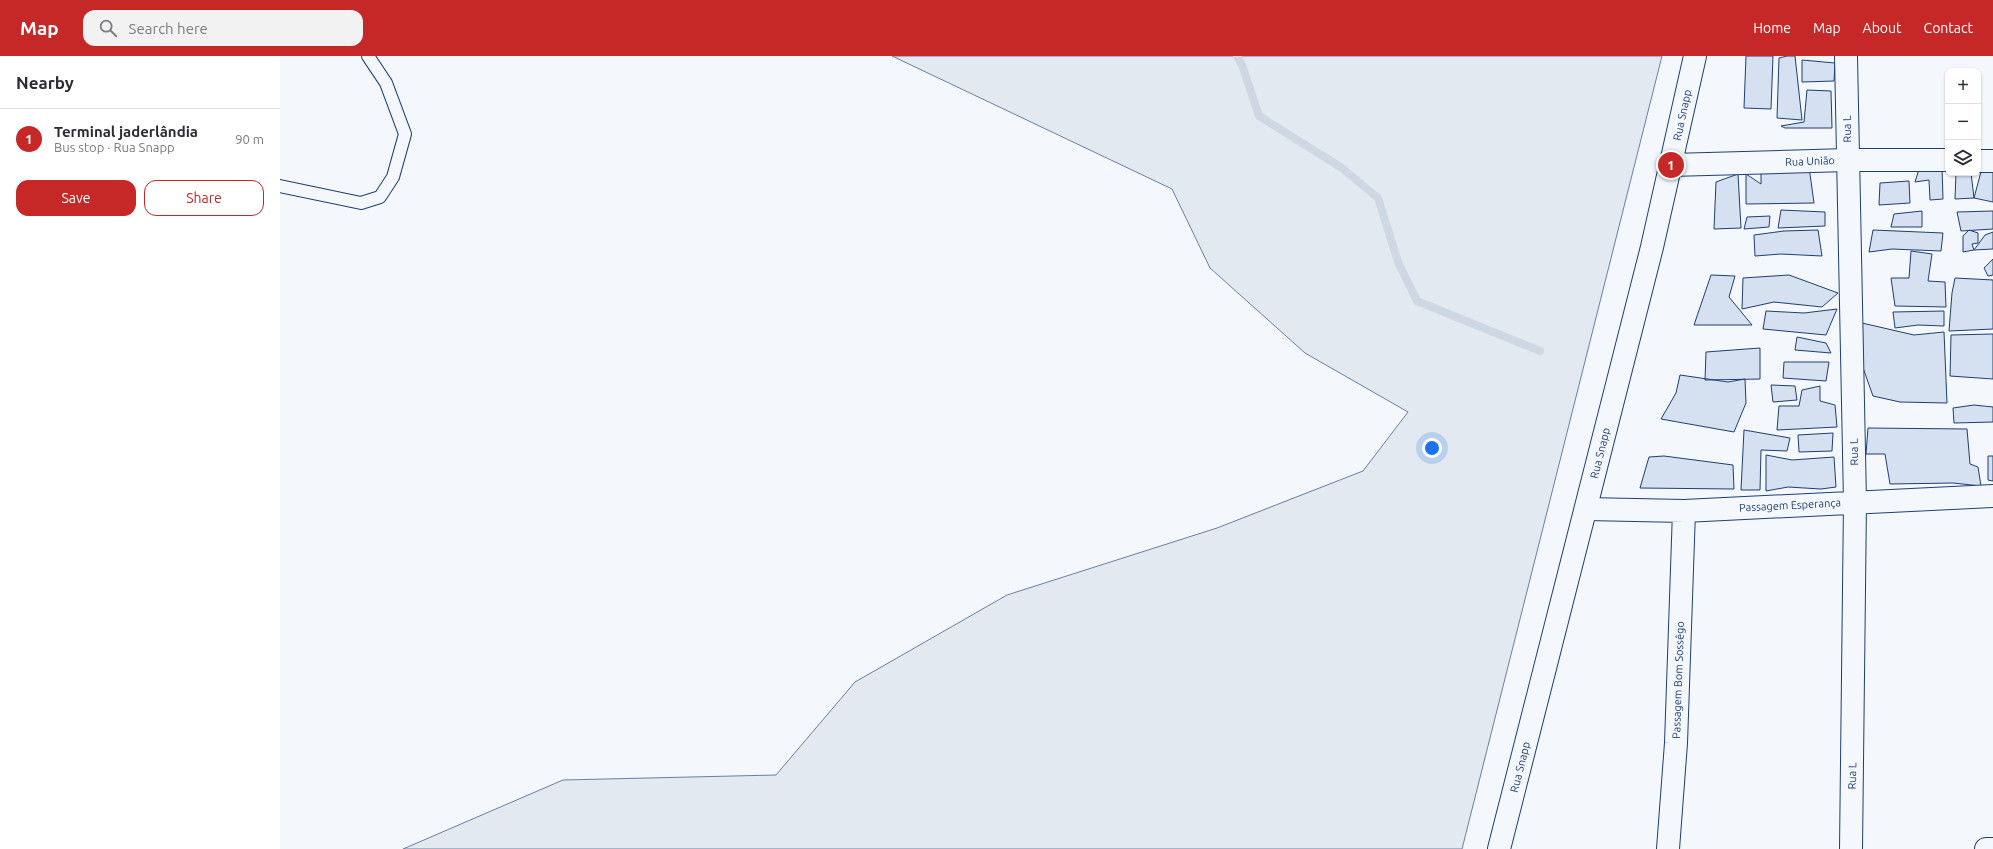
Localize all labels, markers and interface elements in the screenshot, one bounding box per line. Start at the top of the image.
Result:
search box [83,10,363,46]
text: Map [20,17,59,39]
icon: search [97,17,119,39]
text: Search here [129,20,208,37]
text: Home [1753,20,1791,36]
text: Map [1813,20,1841,36]
text: About [1863,20,1902,36]
text: Contact [1924,20,1973,36]
map controls [1945,68,1981,176]
button: + [1945,68,1981,104]
text: Nearby [16,73,74,92]
street label: Rua Snapp [1671,88,1693,142]
button: − [1945,104,1981,140]
street label: Rua L [1841,115,1853,143]
text: Terminal jaderlândia [54,123,198,140]
text: 1 [25,132,33,146]
text: 90 m [235,132,264,146]
text: Bus stop · Rua Snapp [54,140,175,154]
button: layers [1945,140,1981,176]
pin: 1 [1658,150,1684,180]
street label: Rua União [1785,154,1835,168]
button: Save [16,180,136,216]
button: Share [144,180,264,216]
street label: Rua Snapp [1588,426,1612,480]
your location [1422,438,1442,458]
street label: Rua L [1848,438,1860,466]
street label: Passagem Esperança [1739,496,1841,514]
street label: Passagem Bom Sossêgo [1670,621,1686,739]
street label: Rua Snapp [1508,740,1532,794]
street label: Rua L [1846,762,1858,790]

